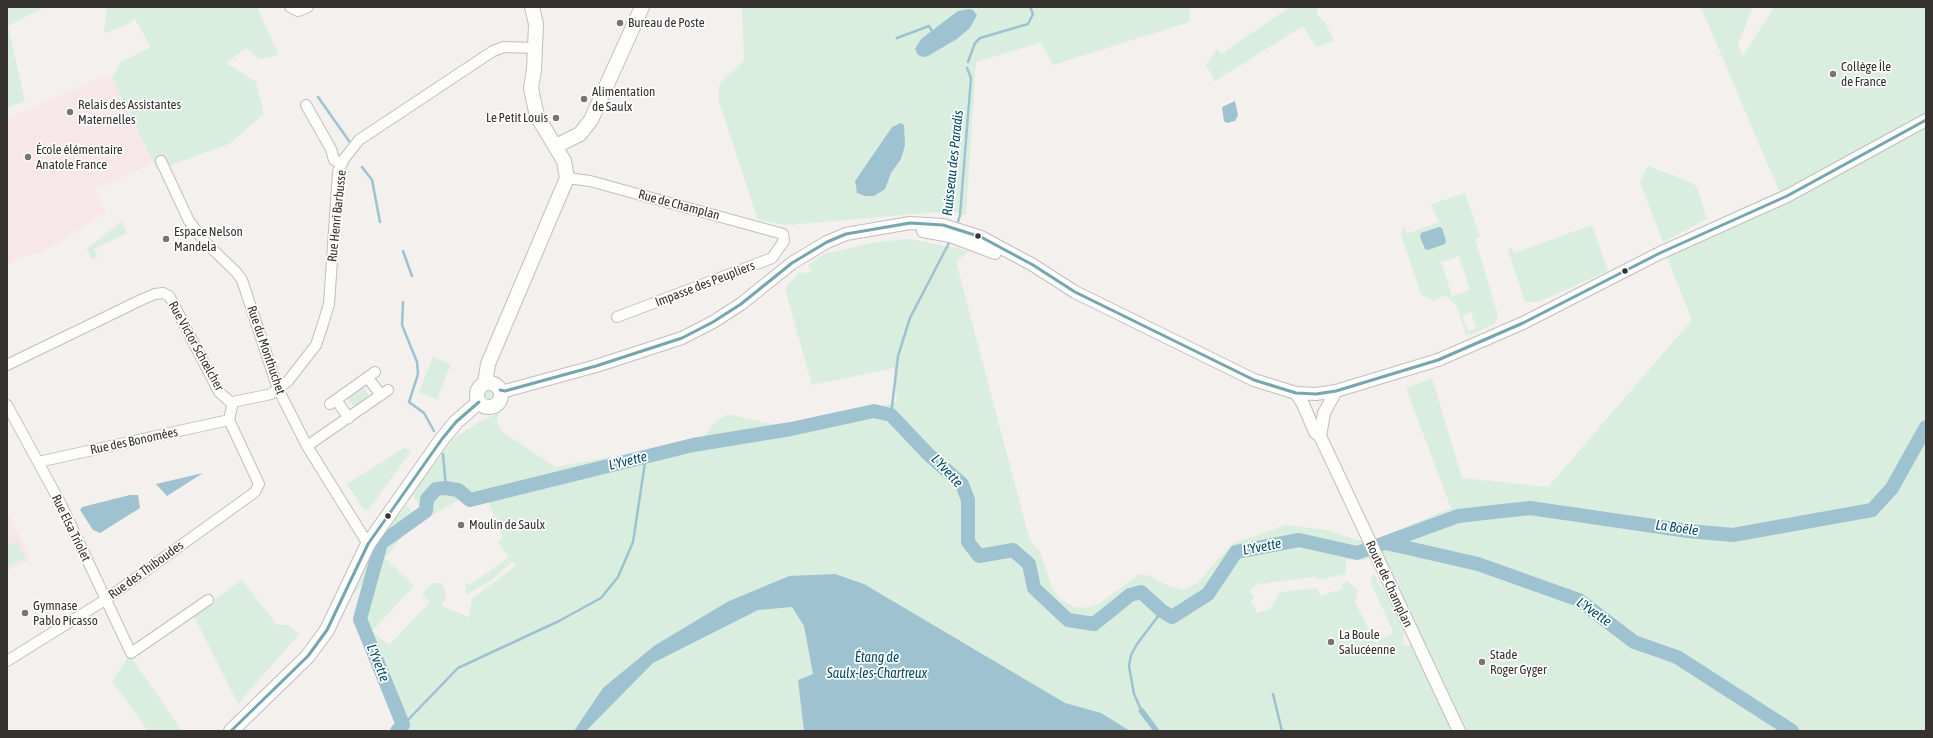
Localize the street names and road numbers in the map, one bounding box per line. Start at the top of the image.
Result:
street label: Rue Henri Barbusse [324,169,350,263]
street label: Rue de Champlan [636,187,722,223]
street label: Impasse des Peupliers [653,258,757,310]
street label: Rue Victor Schœlcher [165,298,227,394]
street label: Rue du Monthuchet [244,304,288,396]
street label: Rue des Bonomées [89,424,179,458]
street label: Rue Elsa Triolet [48,492,94,564]
street label: Rue des Thiboudes [105,538,187,602]
street label: Route de Champlan [1362,538,1416,630]

